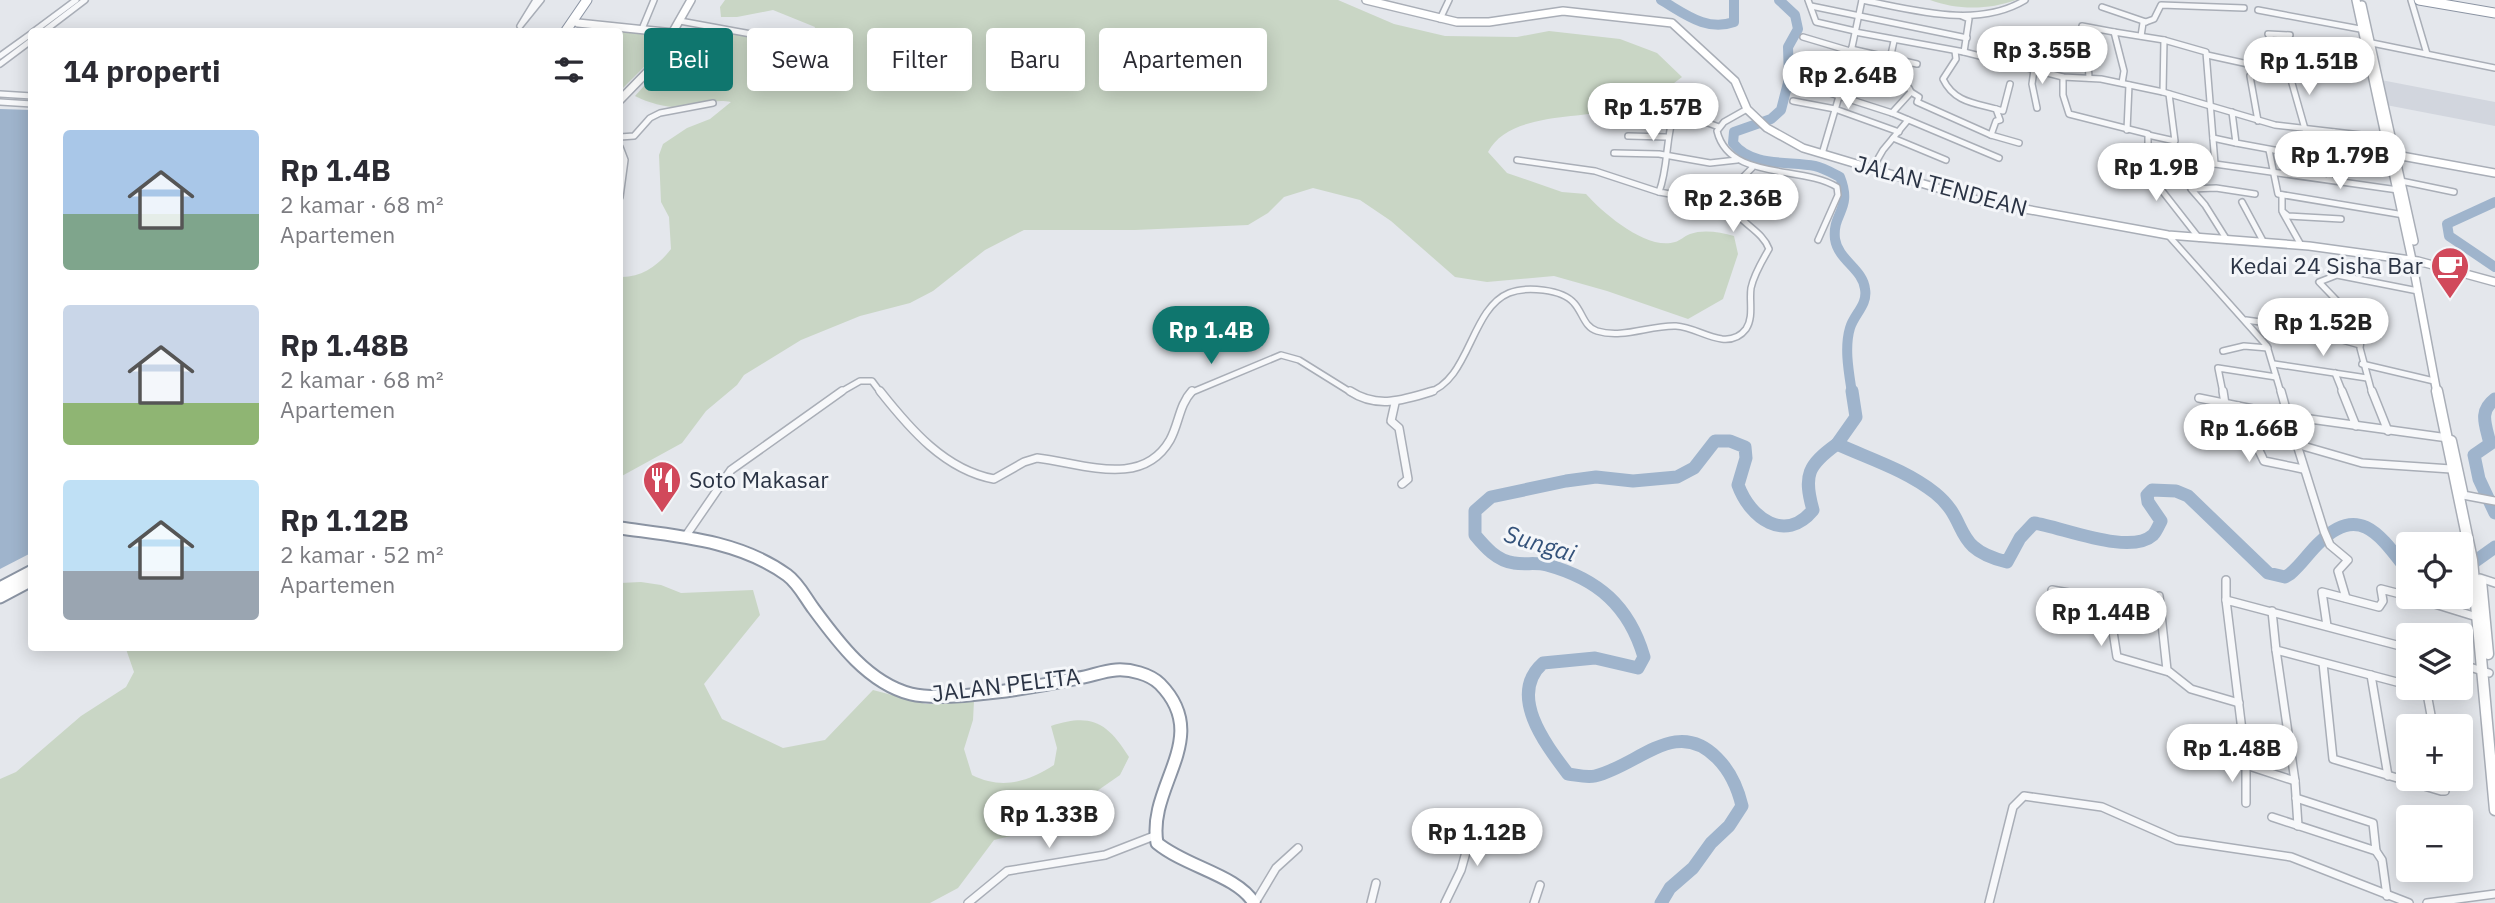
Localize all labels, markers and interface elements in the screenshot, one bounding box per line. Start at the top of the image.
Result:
pin: Rp 3.55B [1970,27,2114,86]
chip: Beli [644,28,733,91]
chip: Sewa [747,28,853,91]
chip: Filter [867,28,972,91]
chip: Baru [986,28,1085,91]
chip: Apartemen [1099,28,1267,91]
text: Rp 3.55B [1993,34,2091,64]
pin: Rp 1.51B [2237,38,2381,97]
text: Rp 1.51B [2260,45,2358,75]
text: 14 properti [63,51,221,90]
icon: filters [550,51,588,89]
pin: Rp 2.64B [1776,52,1920,111]
text: Rp 2.64B [1799,59,1897,89]
pin: Rp 1.57B [1581,83,1725,143]
text: Rp 1.57B [1604,91,1702,121]
pin: Rp 1.79B [2268,132,2412,191]
text: Rp 1.79B [2291,139,2389,169]
pin: Rp 1.9B [2091,144,2221,203]
street label: JALAN TENDEAN [1852,148,2031,222]
text: Rp 1.4B [280,150,391,189]
text: Rp 1.9B [2114,151,2199,181]
icon: home [119,158,203,242]
pin: Rp 2.36B [1661,174,1805,234]
text: Rp 2.36B [1684,182,1782,212]
text: 2 kamar · 68 m² [280,189,444,219]
text: Apartemen [280,219,395,249]
cafe icon: Kedai 24 Sisha Bar [2429,245,2471,300]
place label: Kedai 24 Sisha Bar [2230,250,2424,280]
pin: Rp 1.52B [2251,298,2395,358]
pin: Rp 1.4B [1146,306,1276,366]
text: Rp 1.52B [2274,306,2372,336]
text: Rp 1.4B [1169,314,1254,344]
text: Rp 1.48B [280,325,409,364]
icon: home [119,333,203,417]
text: 2 kamar · 68 m² [280,364,444,394]
text: Apartemen [280,394,395,424]
pin: Rp 1.66B [2177,405,2321,464]
text: Rp 1.66B [2200,412,2298,442]
restaurant icon: Soto Makasar [641,459,683,514]
place label: Soto Makasar [689,464,829,494]
text: Rp 1.12B [280,500,409,539]
icon: home [119,508,203,592]
water label: Sungai [1501,517,1581,569]
map controls [2396,532,2473,882]
button: locate [2396,532,2473,609]
text: 2 kamar · 52 m² [280,539,444,569]
text: Apartemen [280,569,395,599]
pin: Rp 1.44B [2029,588,2173,648]
text: Rp 1.44B [2052,596,2150,626]
button: layers [2396,623,2473,700]
street label: JALAN PELITA [930,660,1082,708]
button: + [2396,714,2473,791]
pin: Rp 1.48B [2160,724,2304,784]
text: Rp 1.48B [2183,732,2281,762]
pin: Rp 1.33B [977,790,1121,850]
text: Rp 1.33B [1000,798,1098,828]
button: − [2396,805,2473,882]
pin: Rp 1.12B [1405,808,1549,868]
text: Rp 1.12B [1428,816,1526,846]

